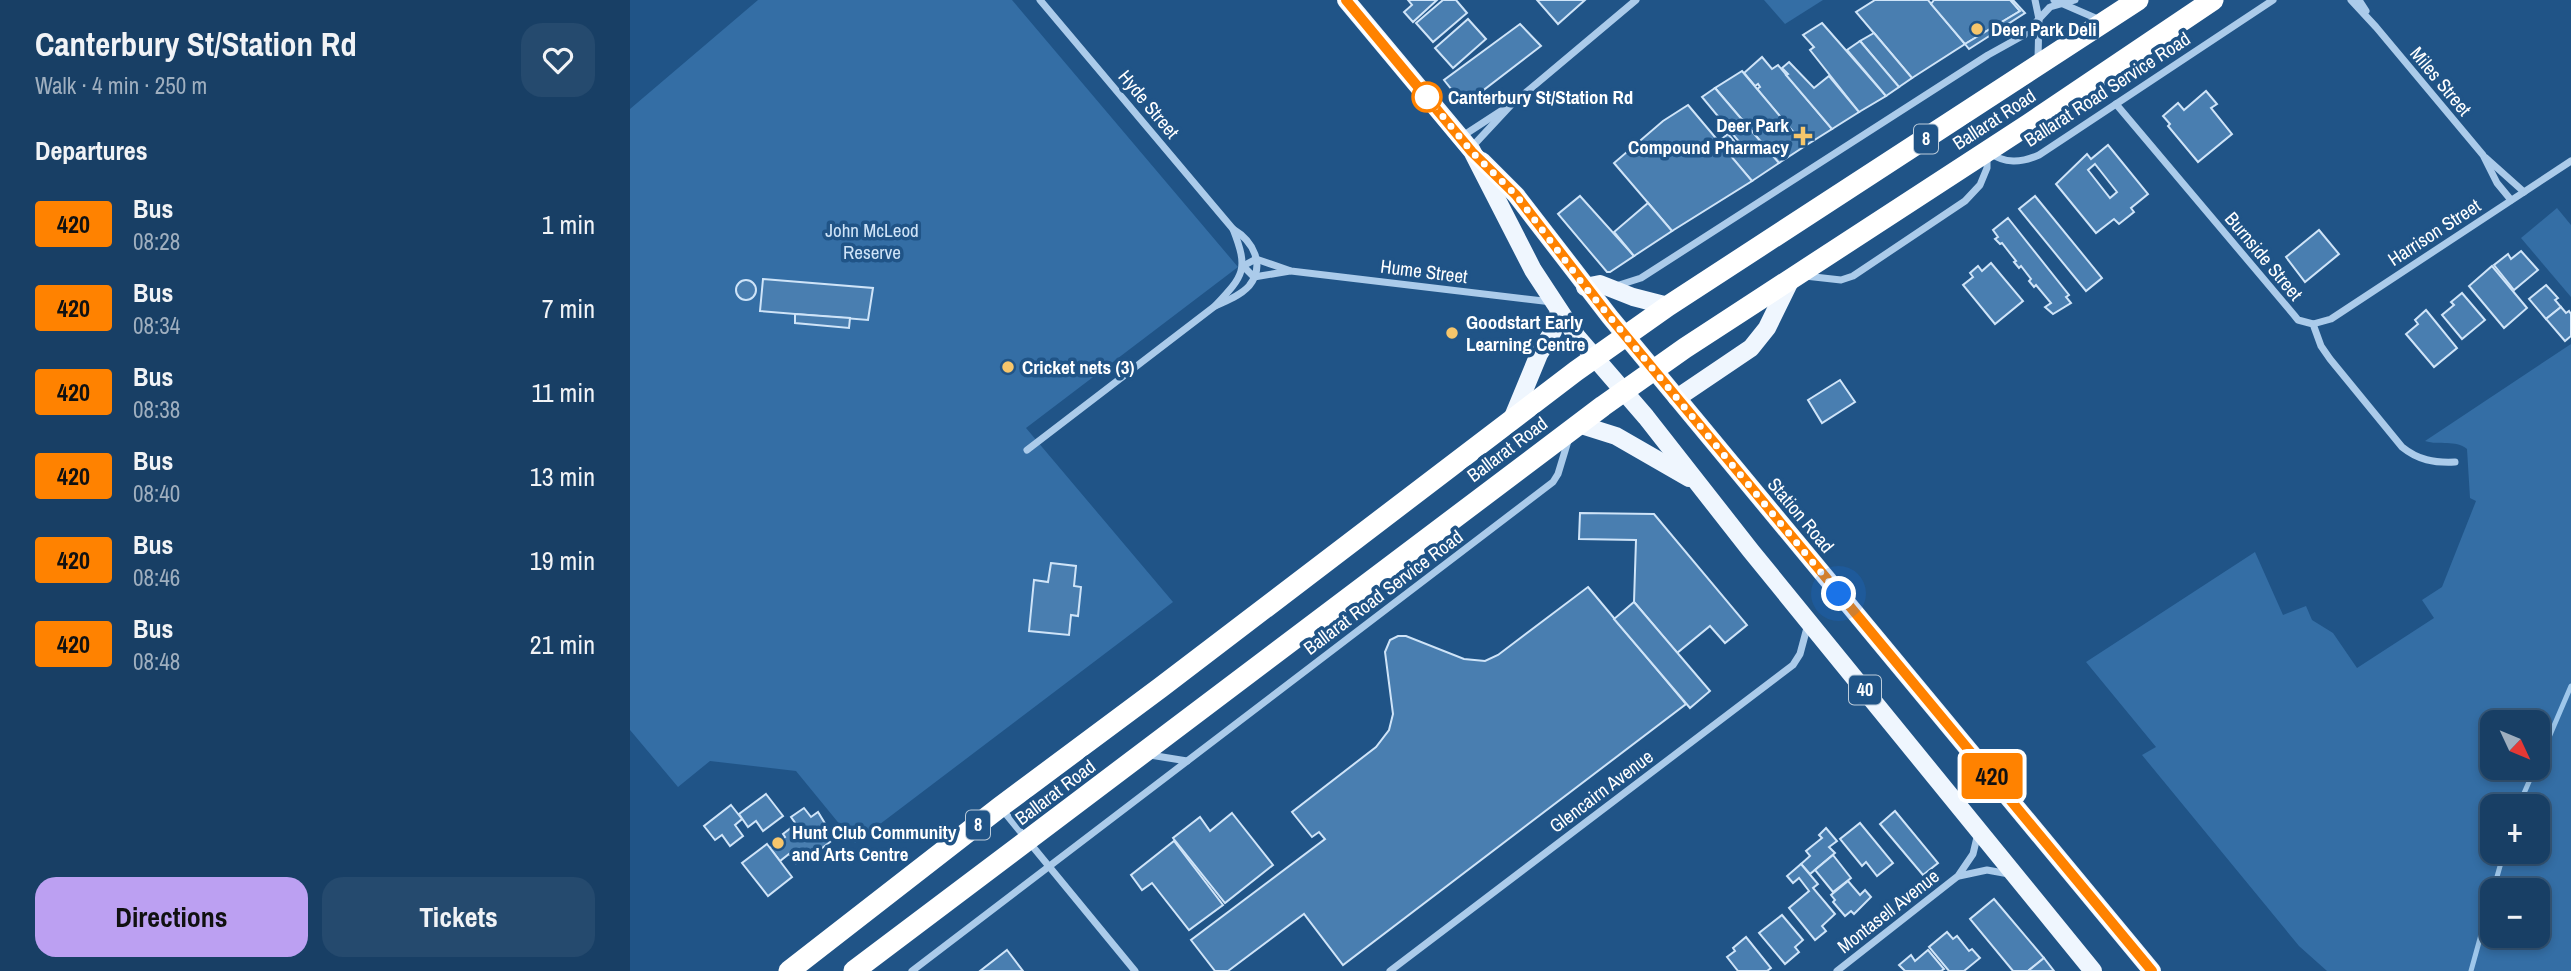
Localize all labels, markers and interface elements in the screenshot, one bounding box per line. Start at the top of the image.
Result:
place label: Deer Park Deli [1991,16,2097,42]
marker: Deer Park Deli [1969,21,1985,37]
text: Canterbury St/Station Rd [35,22,357,66]
button: heart [521,23,595,97]
street label: Ballarat Road Service Road [2019,26,2195,152]
street label: Miles Street [2404,41,2478,122]
street label: Hyde Street [1113,64,1186,144]
text: Walk · 4 min · 250 m [35,70,207,101]
marker: Canterbury St/Station Rd [1412,82,1442,112]
street label: Ballarat Road [1947,82,2041,156]
place label: Canterbury St/Station Rd [1448,84,1633,110]
place label: Deer Park Compound Pharmacy [1628,112,1789,160]
road number: 8 [1914,124,1938,154]
marker: Deer Park Compound Pharmacy [1795,128,1811,144]
text: Departures [35,133,148,168]
text: Bus [133,191,173,226]
street label: Harrison Street [2383,192,2486,272]
street label: Burnside Street [2219,206,2309,306]
text: 1 min [542,207,595,242]
text: 420 [57,208,90,240]
park label: John McLeod Reserve [825,217,919,265]
text: 08:28 [133,226,180,257]
street label: Hume Street [1379,253,1470,289]
text: Bus [133,275,173,310]
text: 7 min [542,291,595,326]
text: 420 [57,292,90,324]
place label: Goodstart Early Learning Centre [1466,309,1586,357]
text: 08:34 [133,310,180,341]
marker: Goodstart Early Learning Centre [1444,325,1460,341]
place label: Cricket nets (3) [1022,354,1135,380]
text: Bus [133,359,173,394]
marker: Cricket nets (3) [1000,359,1016,375]
text: 11 min [531,375,595,410]
text: 420 [57,376,90,408]
text: 08:38 [133,394,180,425]
street label: Ballarat Road [1461,410,1553,488]
text: Bus [133,443,173,478]
text: 13 min [530,459,595,494]
text: 420 [57,460,90,492]
street label: Station Road [1762,472,1840,558]
text: 08:40 [133,478,180,509]
street label: Ballarat Road Service Road [1298,524,1468,660]
text: Bus [133,527,173,562]
text: 19 min [530,543,595,578]
text: 420 [57,544,90,576]
text: 08:46 [133,562,180,593]
your location [1821,576,1856,611]
text: Bus [133,611,173,646]
text: 21 min [530,627,595,662]
text: 420 [57,628,90,660]
text: 08:48 [133,646,180,677]
road number: 40 [1849,676,1881,704]
north arrow [2480,710,2550,780]
map controls [2480,710,2550,948]
street label: Glencairn Avenue [1544,743,1658,839]
street label: Ballarat Road [1009,753,1101,831]
line badge: 420 [1952,753,2032,799]
text: 420 [1976,760,2008,792]
button: + [2480,794,2550,864]
road number: 8 [966,810,990,840]
place label: Hunt Club Community and Arts Centre [792,819,957,867]
marker: Hunt Club Community and Arts Centre [770,835,786,851]
street label: Montasell Avenue [1832,863,1944,959]
button: Directions [35,877,308,957]
button: Tickets [322,877,595,957]
button: − [2480,878,2550,948]

